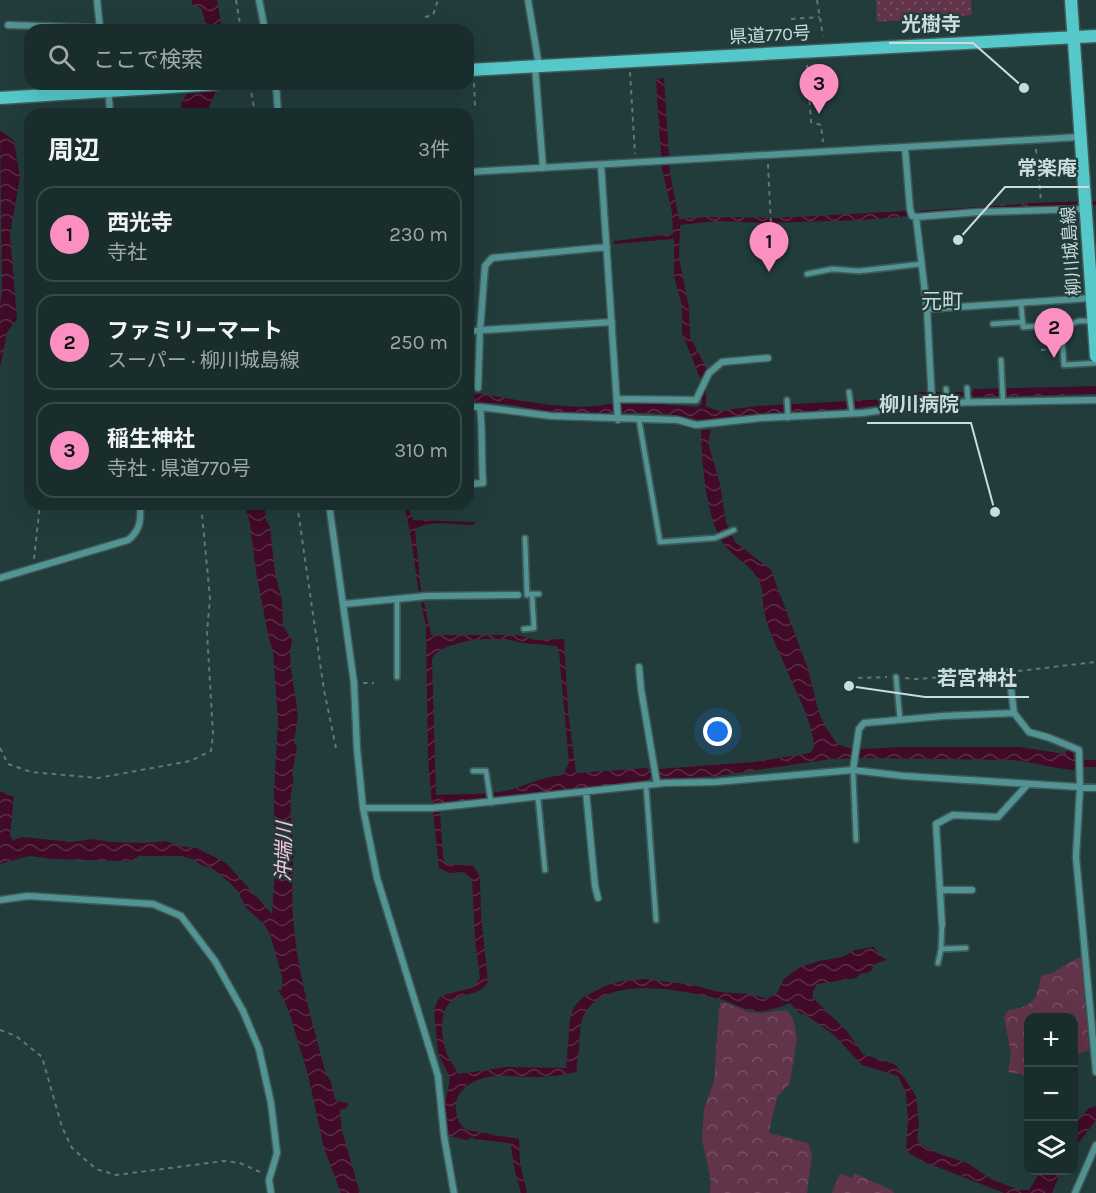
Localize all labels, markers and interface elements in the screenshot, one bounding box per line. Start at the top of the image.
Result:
callout: 光樹寺 [889,5,973,43]
text: 光樹寺 [901,13,961,36]
street label: 県道770号 [729,22,811,48]
search box [24,24,474,90]
icon: search [45,41,78,74]
text: ここで検索 [93,47,203,73]
pin: 3 [800,64,838,114]
text: 周辺 [48,135,100,166]
text: 3件 [418,138,450,161]
callout: 常楽庵 [1005,149,1089,187]
text: 常楽庵 [1017,157,1077,180]
street label: 柳川城島線 [1057,205,1085,297]
text: 西光寺 [107,210,173,236]
pin: 1 [750,222,788,272]
text: 1 [66,223,73,246]
text: 230 m [389,223,448,246]
text: 寺社 [107,241,147,264]
district label: 元町 [921,289,963,313]
pin: 2 [1034,308,1074,358]
text: ファミリーマート [107,318,283,344]
text: 2 [63,331,76,354]
text: 250 m [390,331,448,354]
text: スーパー · 柳川城島線 [107,349,300,372]
callout: 柳川病院 [867,385,971,423]
text: 柳川病院 [879,393,959,416]
text: 稲生神社 [107,426,195,452]
text: 3 [63,439,76,462]
text: 310 m [394,439,448,462]
text: 寺社 · 県道770号 [107,457,251,480]
callout: 若宮神社 [925,659,1029,697]
text: 若宮神社 [937,667,1017,690]
your location [703,717,732,746]
water label: 沖端川 [272,820,296,882]
map controls [1024,1013,1078,1175]
button: + [1024,1013,1078,1067]
button: − [1024,1067,1078,1121]
button: layers [1024,1121,1078,1175]

